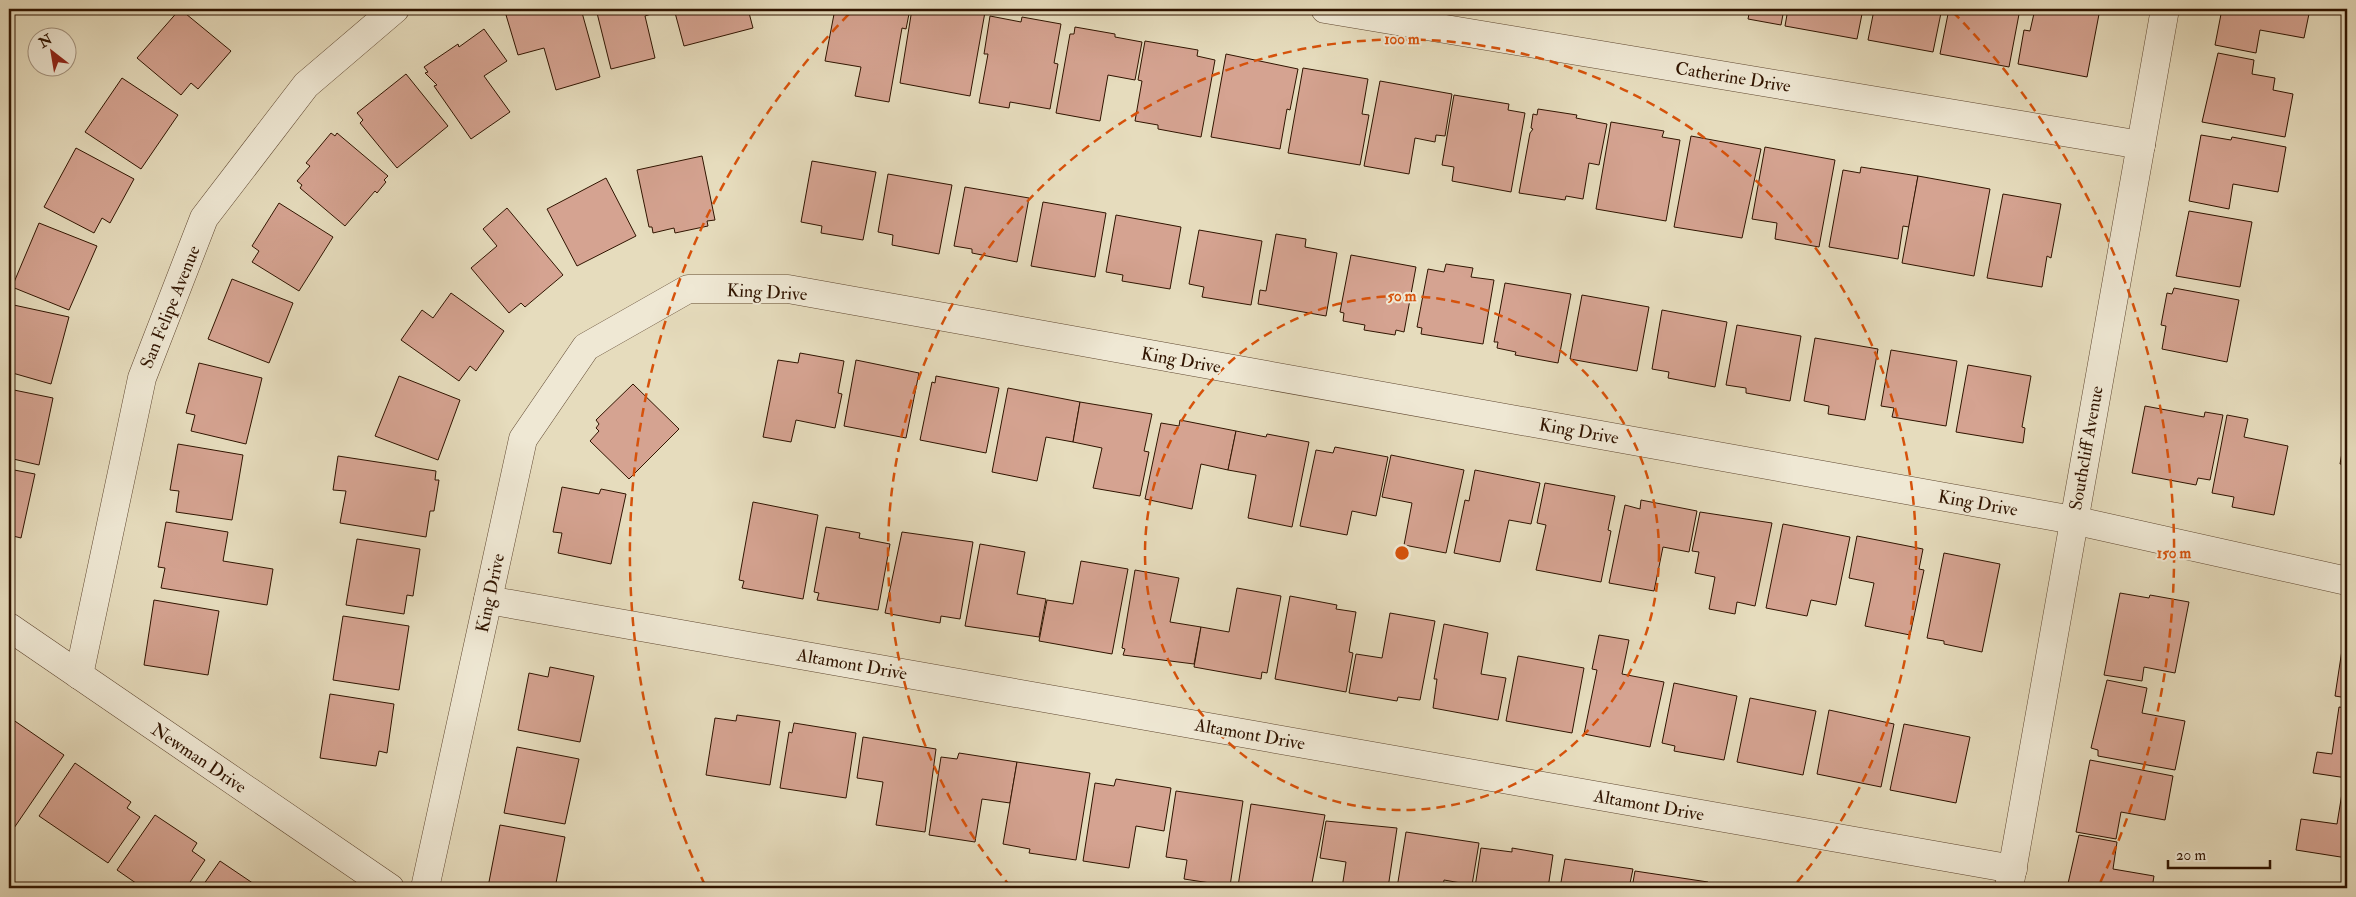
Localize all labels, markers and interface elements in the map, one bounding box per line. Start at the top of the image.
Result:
north arrow [28,28,78,78]
text: 100 m [1384,30,1420,49]
text: N [35,31,56,52]
street label: Catherine Drive [1674,57,1793,98]
street label: San Felipe Avenue [135,242,206,372]
street label: King Drive [726,279,808,306]
text: 50 m [1388,287,1417,306]
street label: King Drive [1139,342,1223,379]
street label: Southcliff Avenue [2064,384,2109,512]
street label: King Drive [1537,413,1621,450]
street label: King Drive [1936,485,2020,522]
centre of rings [1393,544,1411,562]
text: 150 m [2157,544,2191,563]
street label: King Drive [471,551,510,635]
street label: Altamont Drive [794,643,909,686]
street label: Altamont Drive [1192,713,1307,756]
street label: Newman Drive [147,718,251,799]
street label: Altamont Drive [1591,784,1706,827]
scale bar [2168,837,2271,869]
text: 20 m [2176,846,2206,865]

